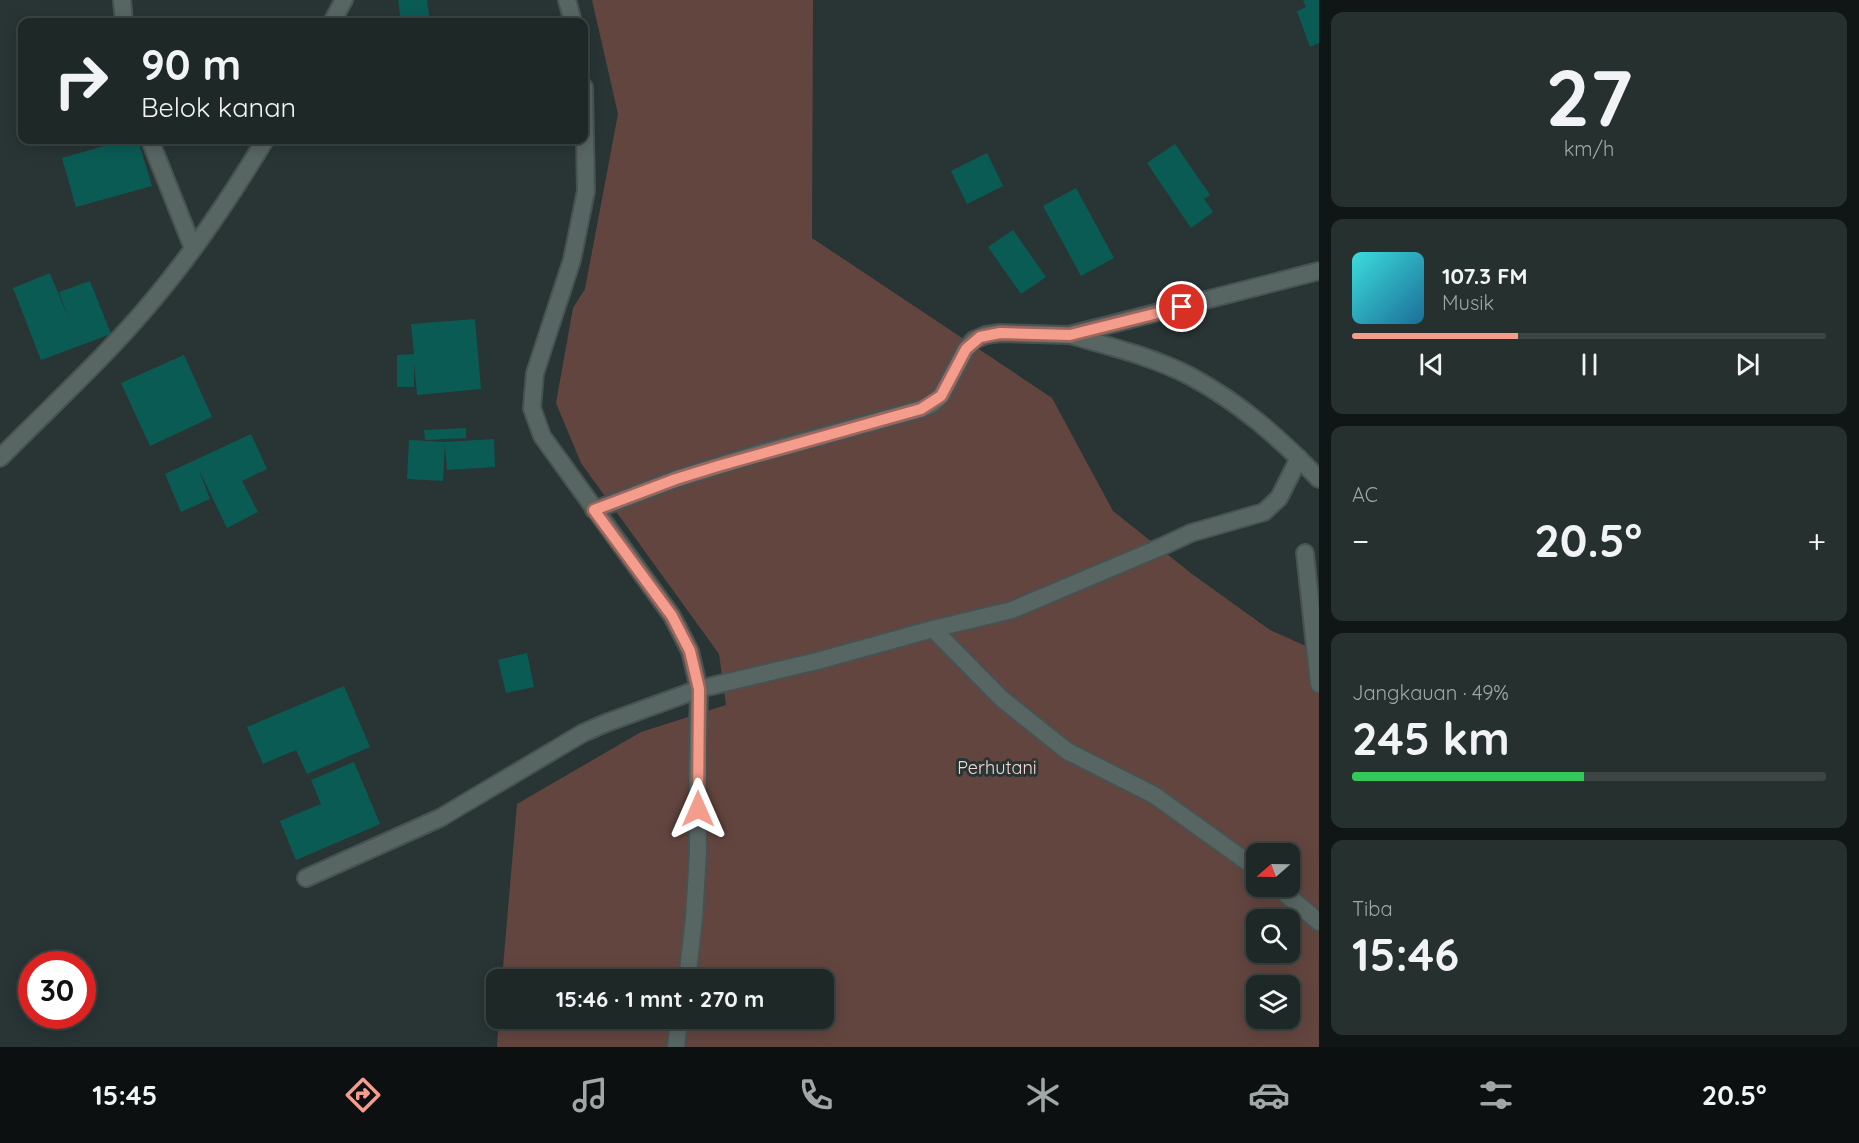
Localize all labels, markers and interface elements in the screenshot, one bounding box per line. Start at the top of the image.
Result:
text: 90 m [141,38,241,91]
icon: right [42,42,120,120]
text: 27 [1545,48,1633,146]
text: Belok kanan [141,90,296,124]
text: km/h [1564,136,1614,161]
text: 107.3 FM [1442,262,1528,290]
pin [1156,281,1207,332]
icon: arrive [1165,290,1198,323]
text: Musik [1442,290,1494,315]
icon: previous [1415,348,1448,381]
icon: pause [1573,348,1606,381]
icon: next [1731,348,1764,381]
text: AC [1352,482,1378,507]
text: 20.5° [1534,512,1642,568]
text: − [1352,520,1369,561]
text: + [1807,520,1826,561]
text: Jangkauan · 49% [1352,680,1509,705]
text: 245 km [1352,710,1510,766]
park label: Perhutani [957,756,1037,779]
position arrow [666,777,730,841]
north arrow [1246,843,1300,897]
map controls [1246,843,1300,1029]
text: Tiba [1352,896,1393,921]
button: search [1246,909,1300,963]
text: 15:46 [1352,926,1459,982]
speed limit sign: 30 [18,951,96,1029]
button: layers [1246,975,1300,1029]
text: 15:46 · 1 mnt · 270 m [556,985,764,1013]
icon: directions [342,1074,384,1116]
icon: music [569,1074,611,1116]
icon: phone [795,1074,837,1116]
icon: climate [1022,1074,1064,1116]
icon: car [1248,1074,1290,1116]
icon: filters [1475,1074,1517,1116]
text: 15:45 [92,1078,157,1112]
text: 20.5° [1702,1078,1767,1112]

